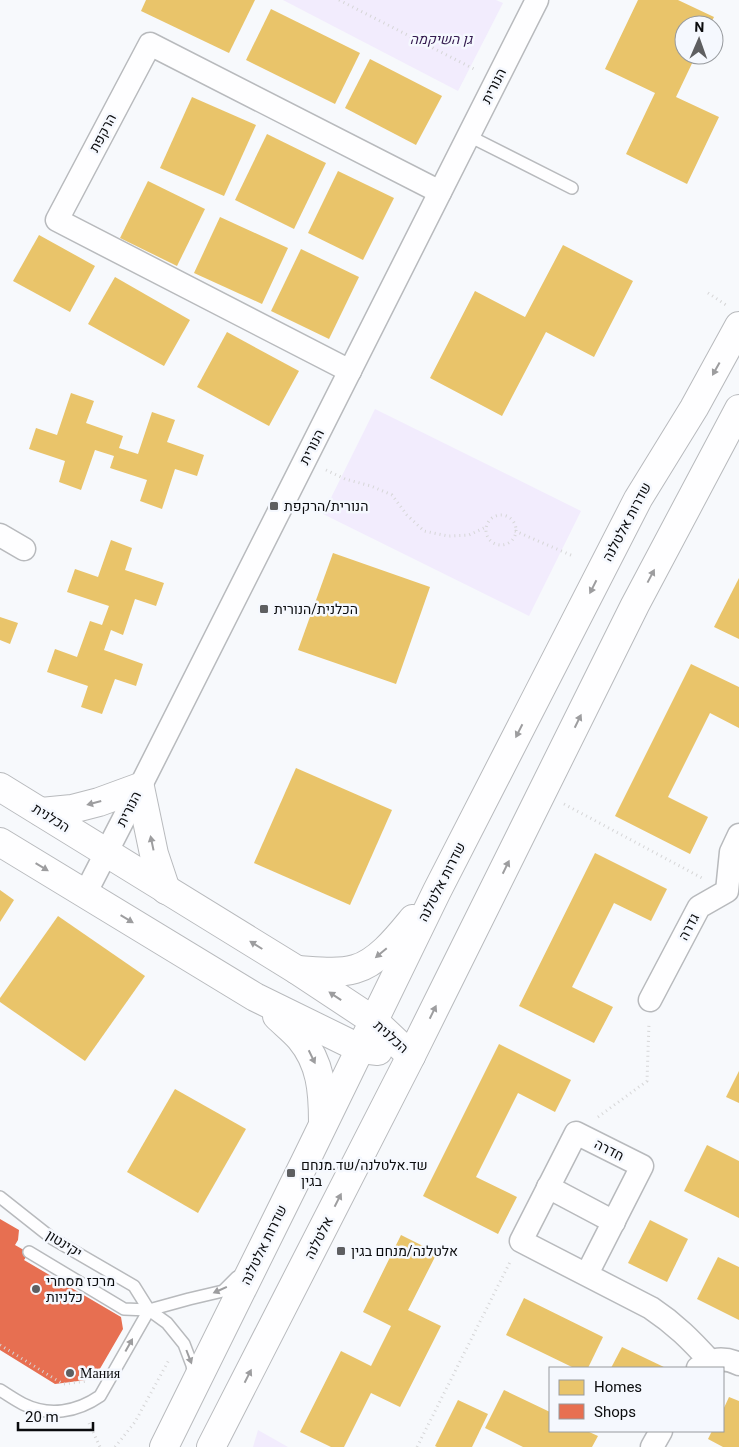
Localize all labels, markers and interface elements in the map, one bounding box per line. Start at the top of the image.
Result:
north arrow [674,15,724,65]
text: N [694,17,705,38]
park label: גן השיקמה [410,29,474,50]
street label: הנורית [476,65,512,107]
street label: הרקפת [84,110,122,156]
one-way arrow [712,362,720,376]
street label: הנורית [294,426,330,468]
street label: שדרות אלטלנה [597,479,657,565]
place label: הנורית/הרקפת [284,496,368,517]
marker: הנורית/הרקפת [268,500,280,512]
one-way arrow [647,569,655,583]
one-way arrow [589,579,597,594]
place label: הכלנית/הנורית [274,599,358,620]
marker: הכלנית/הנורית [258,603,270,615]
one-way arrow [574,714,582,728]
one-way arrow [515,724,523,738]
street label: הנורית [111,788,147,830]
street label: הכלנית [28,798,74,838]
one-way arrow [87,799,102,807]
one-way arrow [148,835,156,851]
street label: שדרות אלטלנה [413,839,471,925]
one-way arrow [501,859,510,874]
one-way arrow [35,863,48,872]
street label: גדרה [673,910,705,944]
one-way arrow [120,915,133,924]
one-way arrow [249,940,262,949]
one-way arrow [374,948,387,959]
one-way arrow [329,991,342,1000]
one-way arrow [429,1005,437,1019]
street label: הכלנית [369,1015,413,1059]
one-way arrow [308,1050,316,1064]
street label: חדרה [590,1134,628,1166]
place label: שד.אלטלנה/שד.מנחם בגין [301,1155,428,1192]
marker: שד.אלטלנה/שד.מנחם בגין [285,1167,297,1179]
one-way arrow [334,1193,342,1208]
street label: שדרות אלטלנה [236,1201,292,1289]
street label: אלטלנה [299,1213,339,1263]
street label: יקינטון [42,1225,86,1263]
place label: אלטלנה/מנחם בגין [351,1241,458,1262]
marker: אלטלנה/מנחם בגין [335,1245,347,1257]
place label: מרכז מסחרי כלניות [46,1271,115,1308]
marker: מרכז מסחרי כלניות [30,1283,42,1295]
one-way arrow [213,1286,228,1295]
one-way arrow [125,1337,133,1352]
one-way arrow [185,1350,193,1365]
place label: Мания [80,1363,121,1384]
marker: Мания [64,1367,76,1379]
legend [549,1367,724,1432]
one-way arrow [244,1369,252,1383]
text: Homes [594,1376,642,1398]
scale bar [18,1400,92,1432]
text: Shops [594,1401,636,1423]
text: 20 m [25,1406,59,1428]

